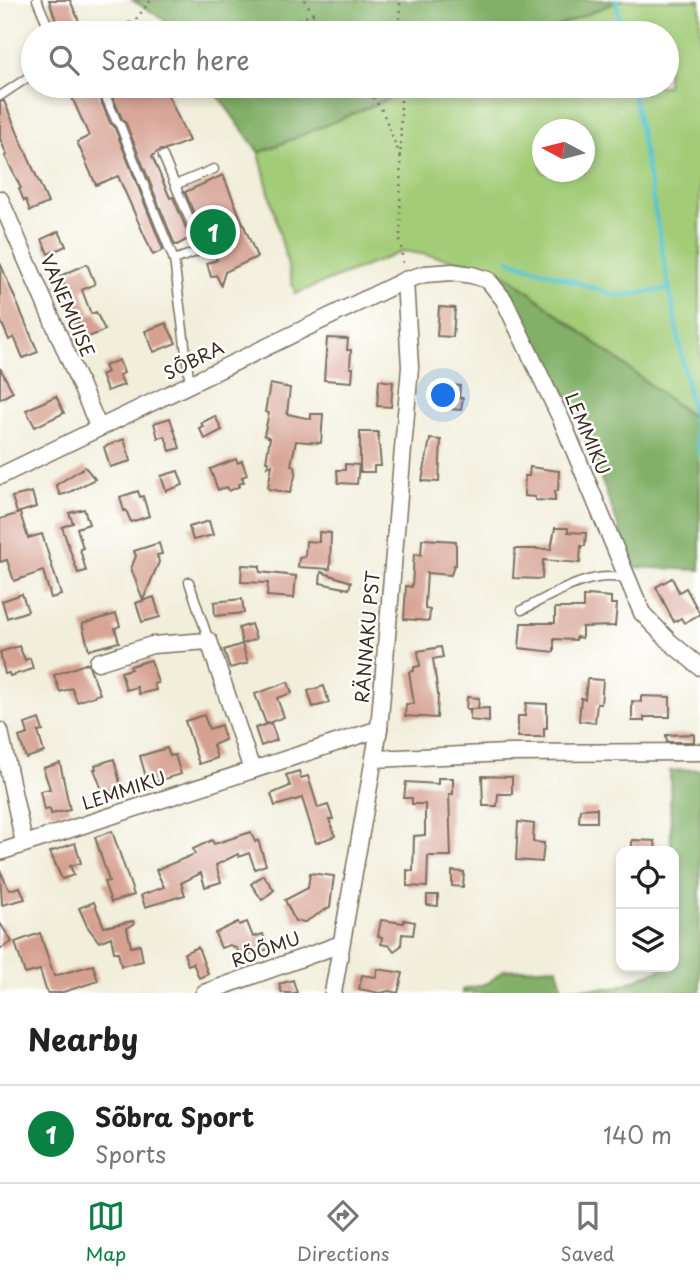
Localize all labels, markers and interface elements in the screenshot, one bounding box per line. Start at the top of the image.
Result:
search box [21,21,679,98]
text: Search here [101,40,250,79]
icon: search [45,41,83,79]
north arrow [532,119,595,182]
pin: 1 [190,206,236,258]
street label: VANEMUISE [35,250,102,361]
street label: SÕBRA [159,333,228,386]
your location [426,378,460,412]
street label: LEMMIKU [559,388,618,479]
street label: RÄNNAKU PST [347,569,386,704]
street label: LEMMIKU [78,763,169,816]
map controls [616,846,679,972]
button: locate [616,846,679,909]
button: layers [616,909,679,972]
street label: RÕÕMU [227,924,304,974]
text: Nearby [28,1016,138,1061]
text: Sõbra Sport [95,1097,254,1136]
text: 1 [46,1117,57,1152]
text: 140 m [603,1117,672,1152]
text: Sports [95,1136,166,1171]
tab: Map [86,1197,126,1267]
tab: Directions [297,1197,390,1267]
tab: Saved [561,1197,614,1267]

